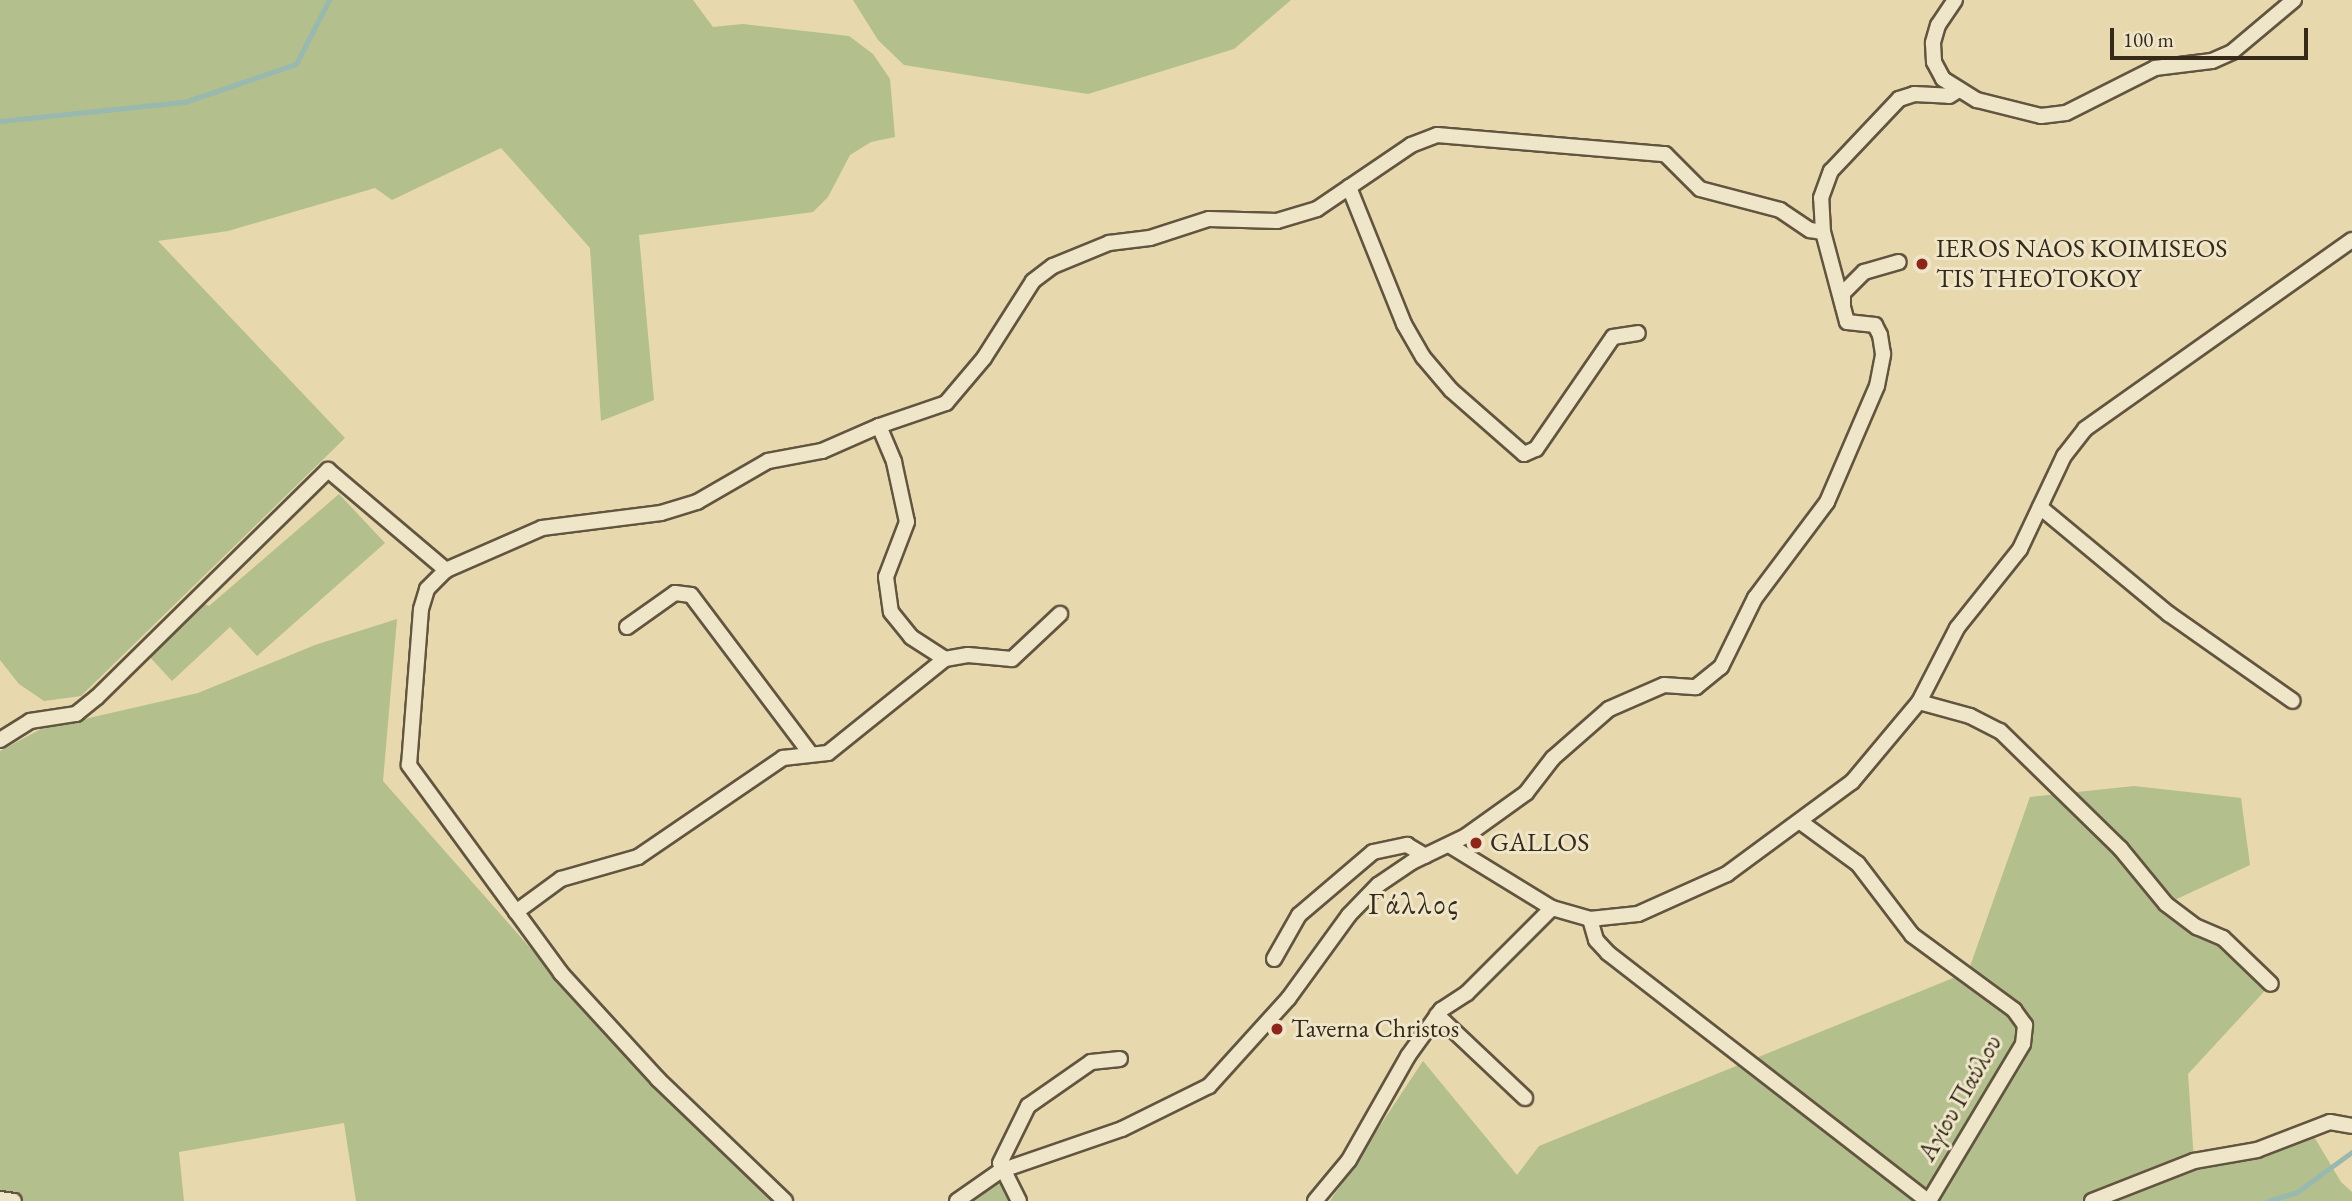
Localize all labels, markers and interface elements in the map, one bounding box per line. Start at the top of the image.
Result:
scale bar [2114,14,2312,58]
text: 100 m [2123,26,2174,53]
place label: IEROS NAOS KOIMISEOS TIS THEOTOKOY [1936,233,2227,294]
marker: IEROS NAOS KOIMISEOS TIS THEOTOKOY [1914,256,1930,272]
place label: GALLOS [1490,827,1589,859]
marker: GALLOS [1468,835,1484,851]
district label: Γάλλος [1369,886,1459,922]
place label: Taverna Christos [1291,1013,1459,1045]
marker: Taverna Christos [1269,1021,1285,1037]
street label: Αγίου Παύλου [1911,1029,2009,1167]

